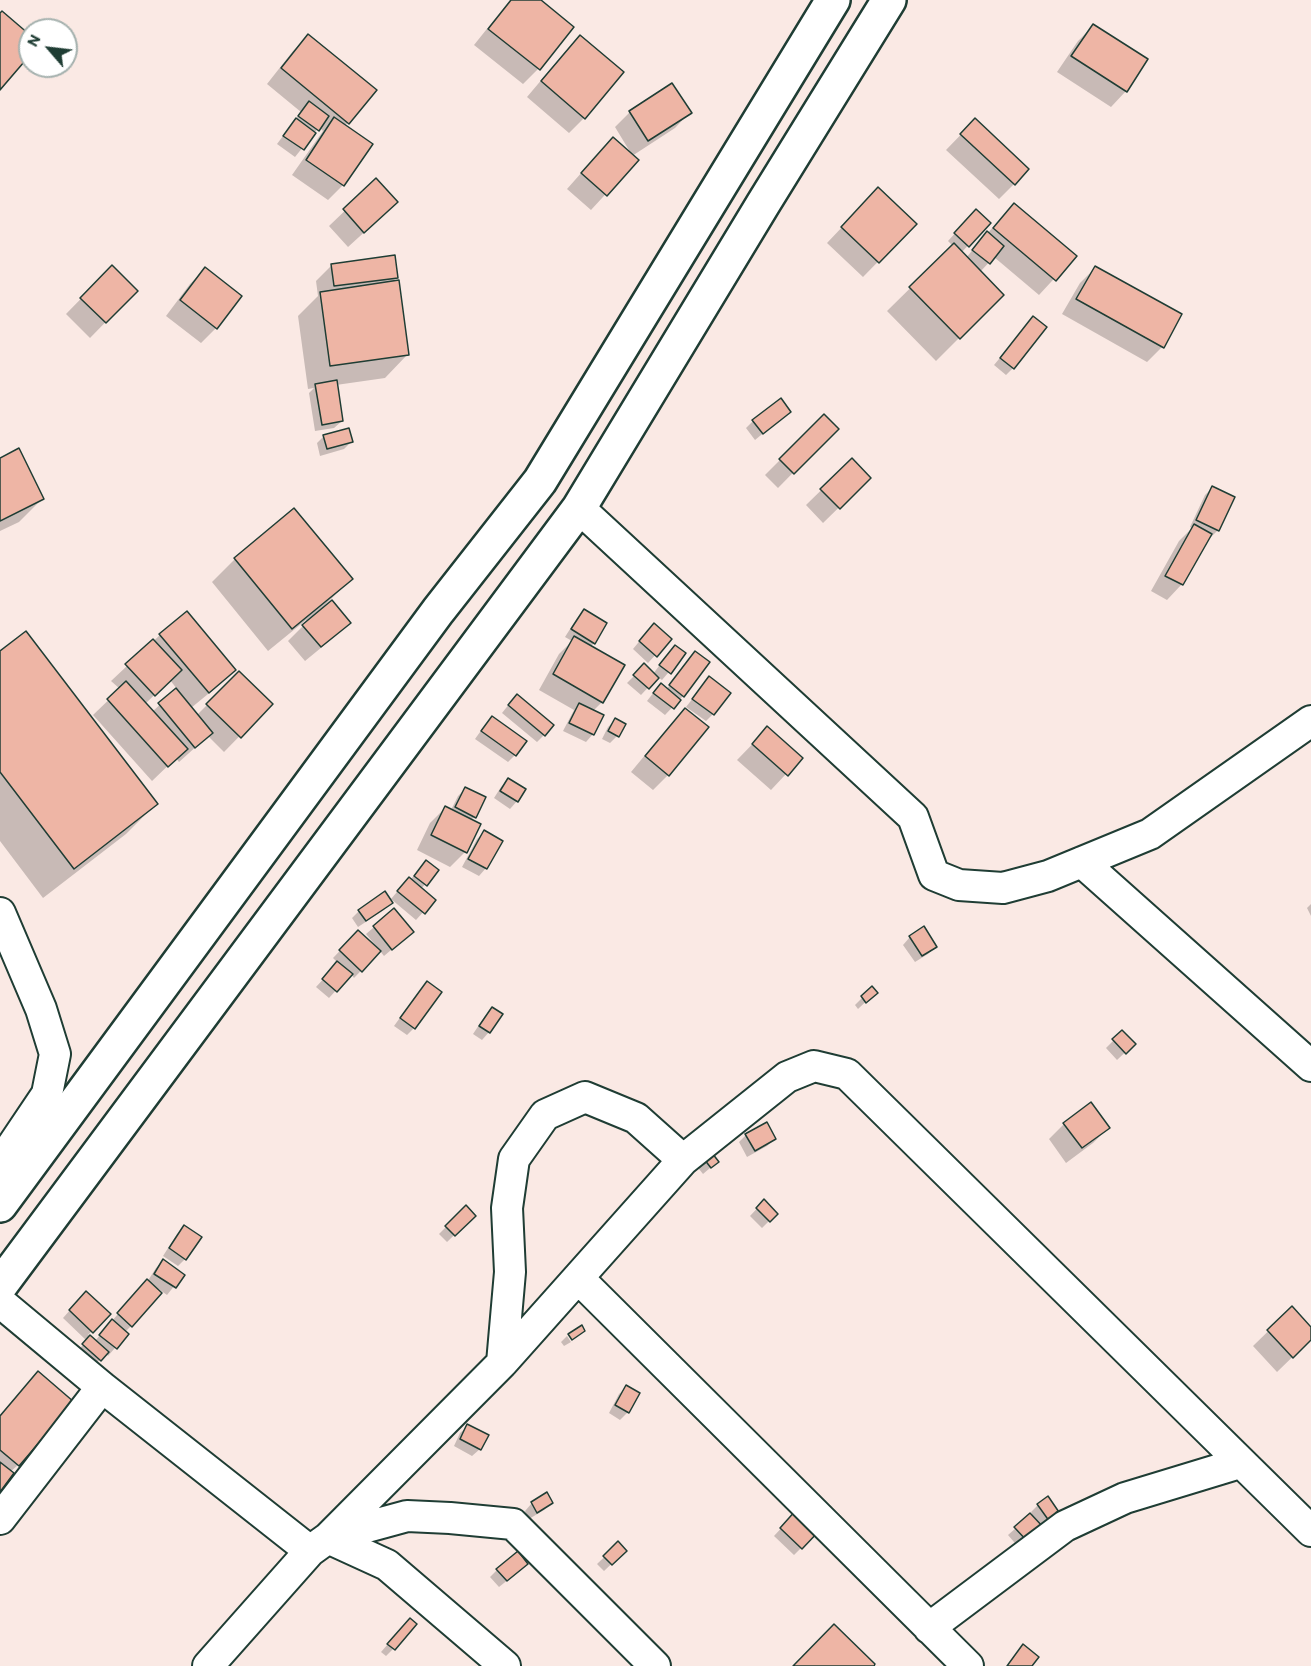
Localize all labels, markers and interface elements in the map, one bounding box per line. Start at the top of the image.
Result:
north arrow [18,18,78,78]
text: N [23,31,44,49]

